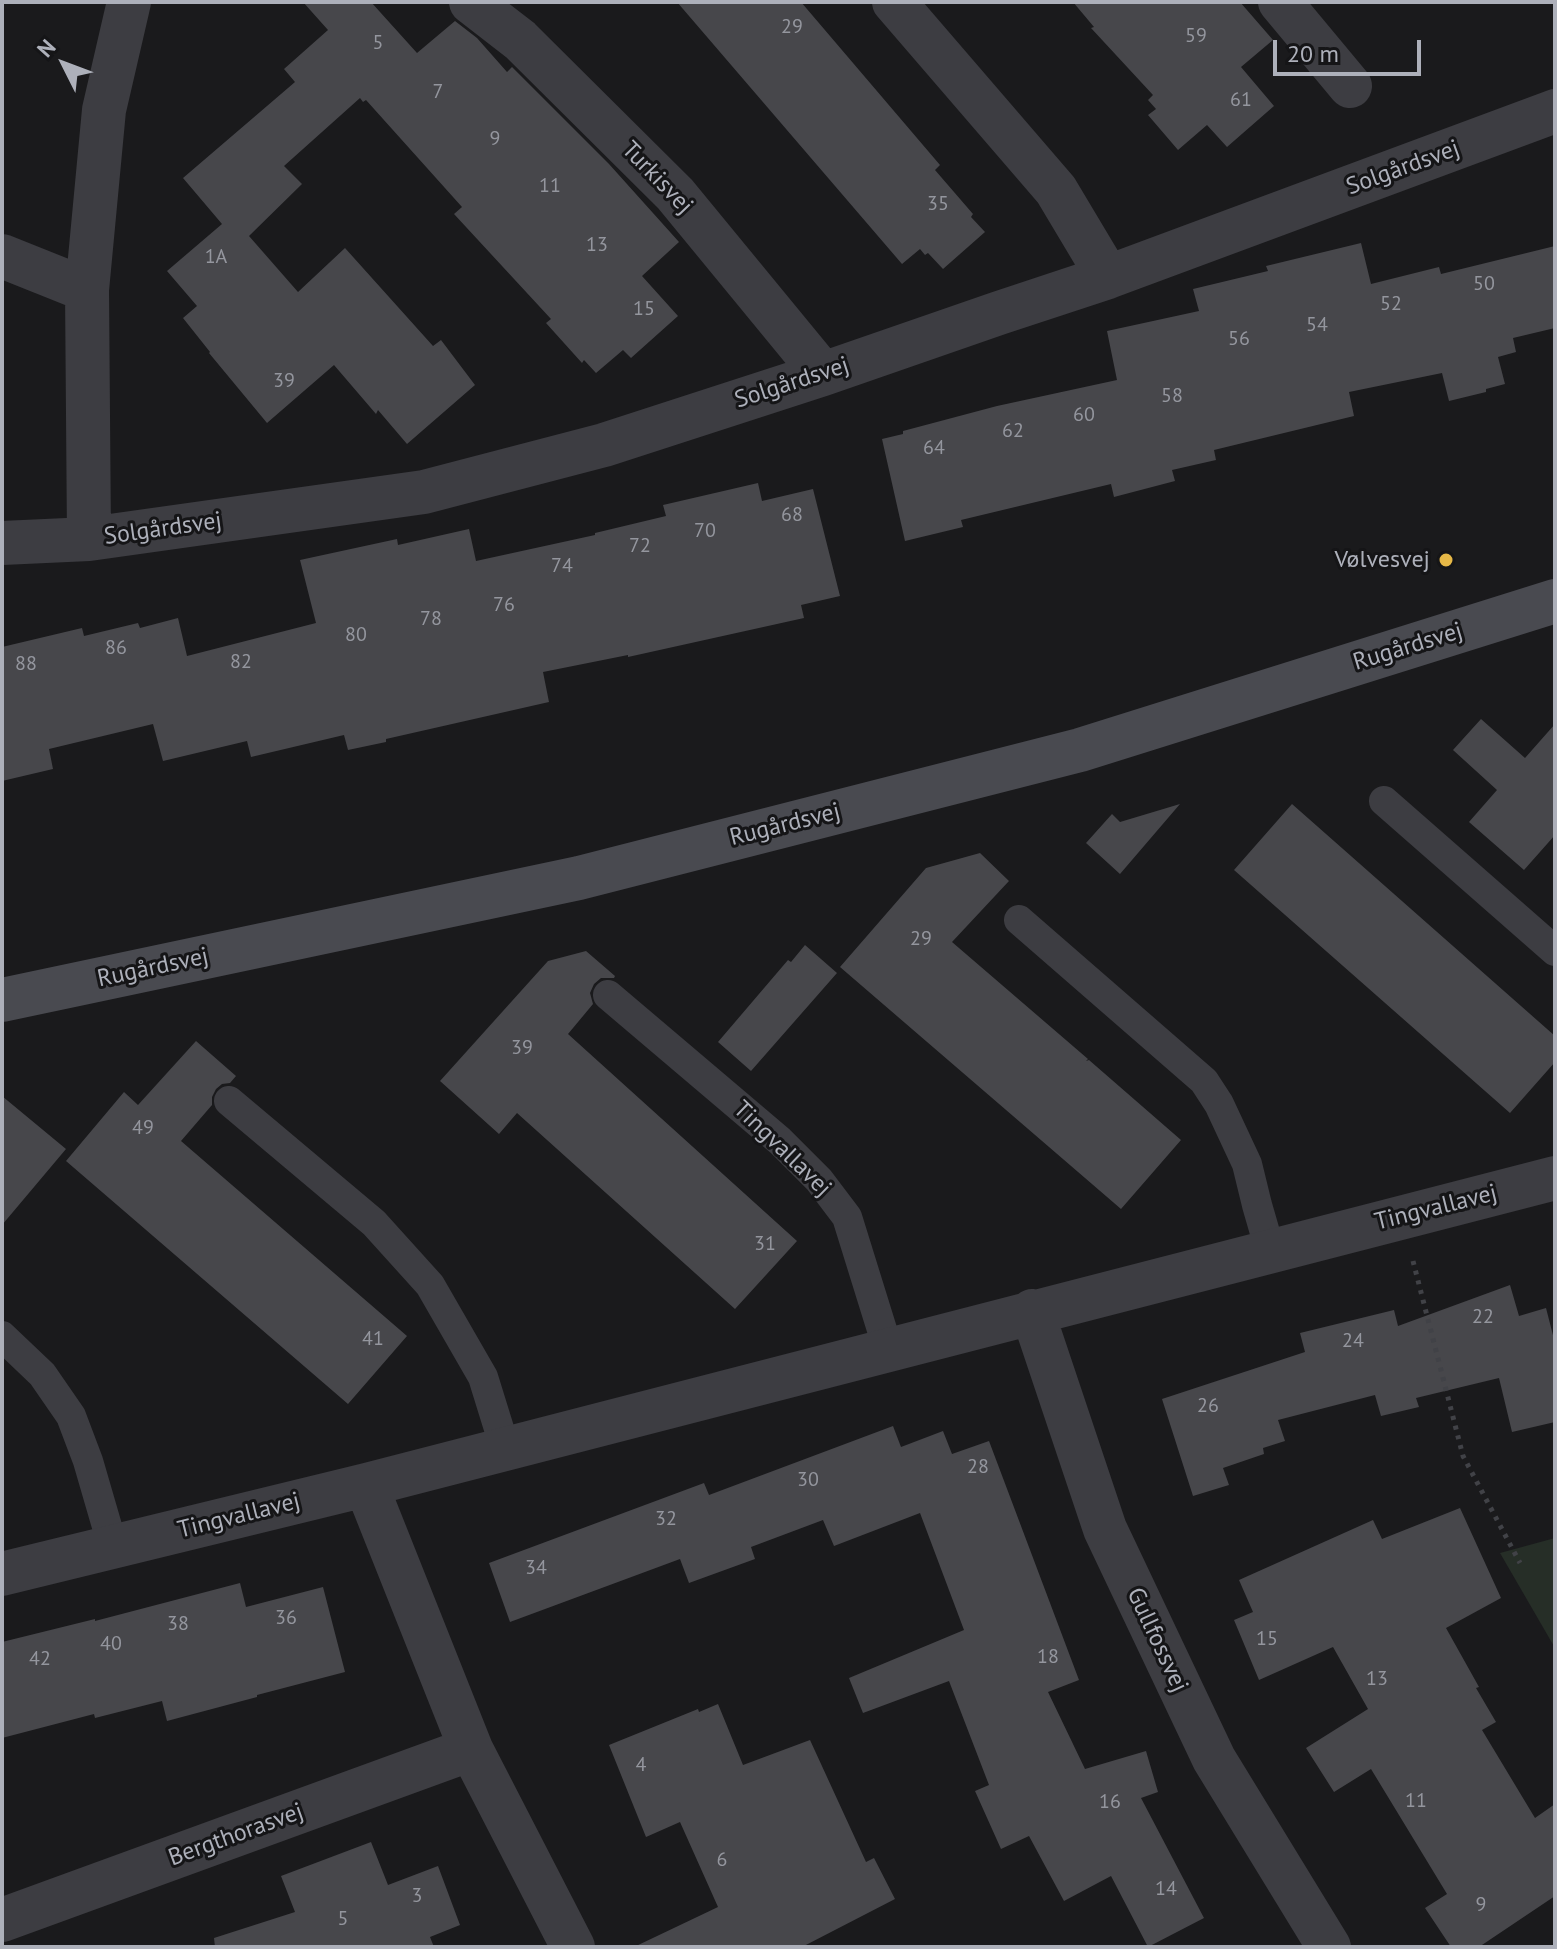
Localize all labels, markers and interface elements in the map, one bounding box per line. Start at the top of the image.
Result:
house number: 29 [781,15,803,39]
north arrow [24,24,104,104]
house number: 59 [1185,24,1207,48]
scale bar [1277,24,1425,74]
house number: 5 [373,31,383,55]
text: N [31,33,61,63]
text: 20 m [1287,38,1339,69]
house number: 7 [433,80,443,104]
house number: 61 [1230,88,1252,112]
house number: 9 [490,127,500,151]
street label: Solgårdsvej [1342,134,1464,202]
street label: Turkisvej [615,136,699,220]
house number: 11 [539,174,561,198]
house number: 35 [927,192,949,216]
house number: 13 [586,233,608,257]
house number: 1A [205,245,227,269]
house number: 50 [1473,272,1495,296]
house number: 52 [1380,292,1402,316]
house number: 15 [633,297,655,321]
house number: 54 [1306,313,1328,337]
house number: 56 [1228,327,1250,351]
street label: Solgårdsvej [731,351,853,415]
house number: 39 [273,369,295,393]
house number: 58 [1161,384,1183,408]
house number: 60 [1073,403,1095,427]
house number: 62 [1002,419,1024,443]
house number: 64 [923,436,945,460]
house number: 68 [781,503,803,527]
street label: Solgårdsvej [102,506,224,552]
house number: 70 [694,519,716,543]
house number: 72 [629,534,651,558]
place label: Vølvesvej [1334,546,1430,574]
marker: Vølvesvej [1437,551,1455,569]
house number: 74 [551,554,573,578]
house number: 76 [493,593,515,617]
house number: 78 [420,607,442,631]
street label: Rugårdsvej [1350,617,1466,677]
house number: 80 [345,623,367,647]
house number: 86 [105,636,127,660]
house number: 82 [230,650,252,674]
house number: 88 [15,652,37,676]
street label: Rugårdsvej [727,797,843,853]
house number: 29 [910,927,932,951]
street label: Rugårdsvej [95,942,211,994]
house number: 39 [511,1036,533,1060]
street label: Tingvallavej [727,1095,837,1203]
house number: 49 [132,1116,154,1140]
street label: Tingvallavej [1372,1179,1500,1237]
house number: 31 [754,1232,776,1256]
house number: 22 [1472,1305,1494,1329]
house number: 41 [362,1327,384,1351]
house number: 24 [1342,1329,1364,1353]
house number: 26 [1197,1394,1219,1418]
house number: 28 [967,1455,989,1479]
house number: 30 [797,1468,819,1492]
street label: Tingvallavej [175,1487,303,1545]
house number: 32 [655,1507,677,1531]
house number: 34 [525,1556,547,1580]
street label: Gullfossvej [1120,1583,1194,1697]
house number: 36 [275,1606,297,1630]
house number: 38 [167,1612,189,1636]
house number: 15 [1256,1627,1278,1651]
house number: 40 [100,1632,122,1656]
house number: 18 [1037,1645,1059,1669]
house number: 42 [29,1647,51,1671]
house number: 13 [1366,1667,1388,1691]
house number: 4 [636,1753,646,1777]
house number: 11 [1405,1789,1427,1813]
house number: 16 [1099,1790,1121,1814]
street label: Bergthorasvej [165,1797,307,1873]
house number: 6 [717,1848,727,1872]
house number: 14 [1155,1877,1177,1901]
house number: 3 [412,1884,422,1908]
house number: 9 [1476,1893,1486,1917]
house number: 5 [338,1907,348,1931]

